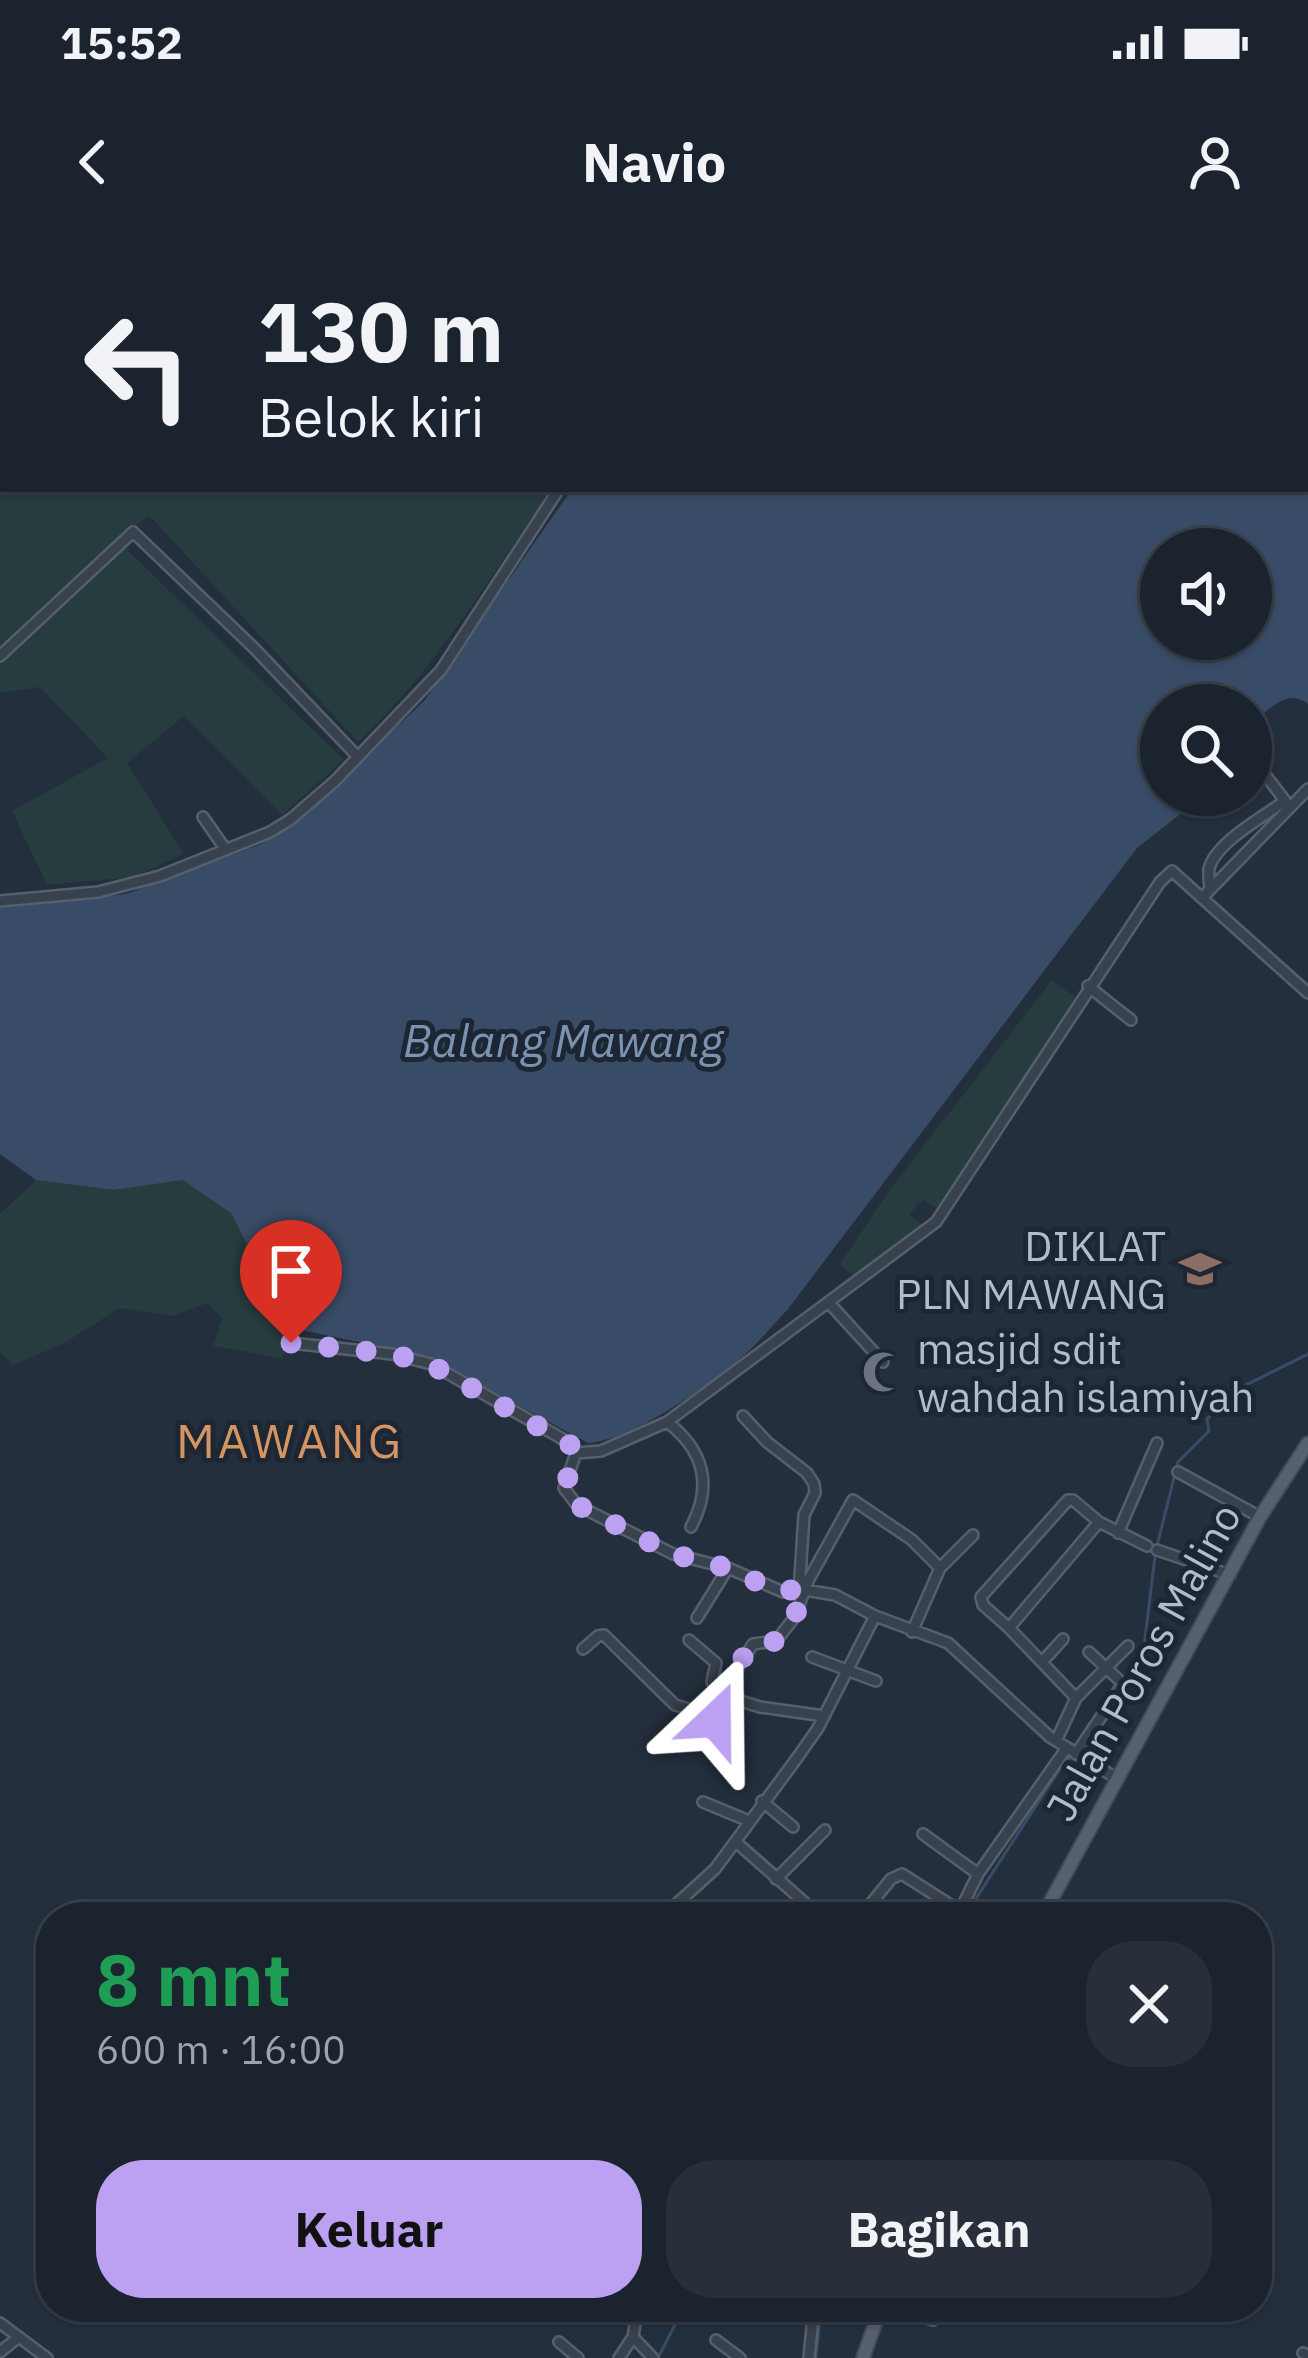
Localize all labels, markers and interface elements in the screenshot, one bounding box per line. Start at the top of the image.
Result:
text: 15:52 [60,13,183,71]
text: Navio [582,127,726,197]
icon: back [60,129,126,195]
icon: person [1182,129,1248,195]
text: 130 m [258,276,504,385]
icon: left [60,288,216,444]
text: Belok kiri [258,382,484,452]
map controls [1140,528,1272,816]
button: sound [1140,528,1272,660]
button: search [1140,684,1272,816]
water label: Balang Mawang [403,1011,725,1069]
place label: DIKLAT PLN MAWANG [896,1218,1166,1321]
pin [240,1220,342,1343]
icon: arrive [258,1238,324,1304]
school or university icon: DIKLAT PLN MAWANG [1177,1246,1223,1292]
place label: masjid sdit wahdah islamiyah [917,1321,1254,1424]
mosque icon: masjid sdit wahdah islamiyah [860,1349,906,1395]
district label: MAWANG [176,1409,404,1471]
street label: Jalan Poros Malino [1033,1494,1253,1830]
position arrow [652,1657,778,1783]
text: 8 mnt [96,1932,291,2026]
button: close [1086,1941,1212,2067]
text: 600 m · 16:00 [96,2024,346,2075]
button: Keluar [96,2160,642,2298]
button: Bagikan [666,2160,1212,2298]

